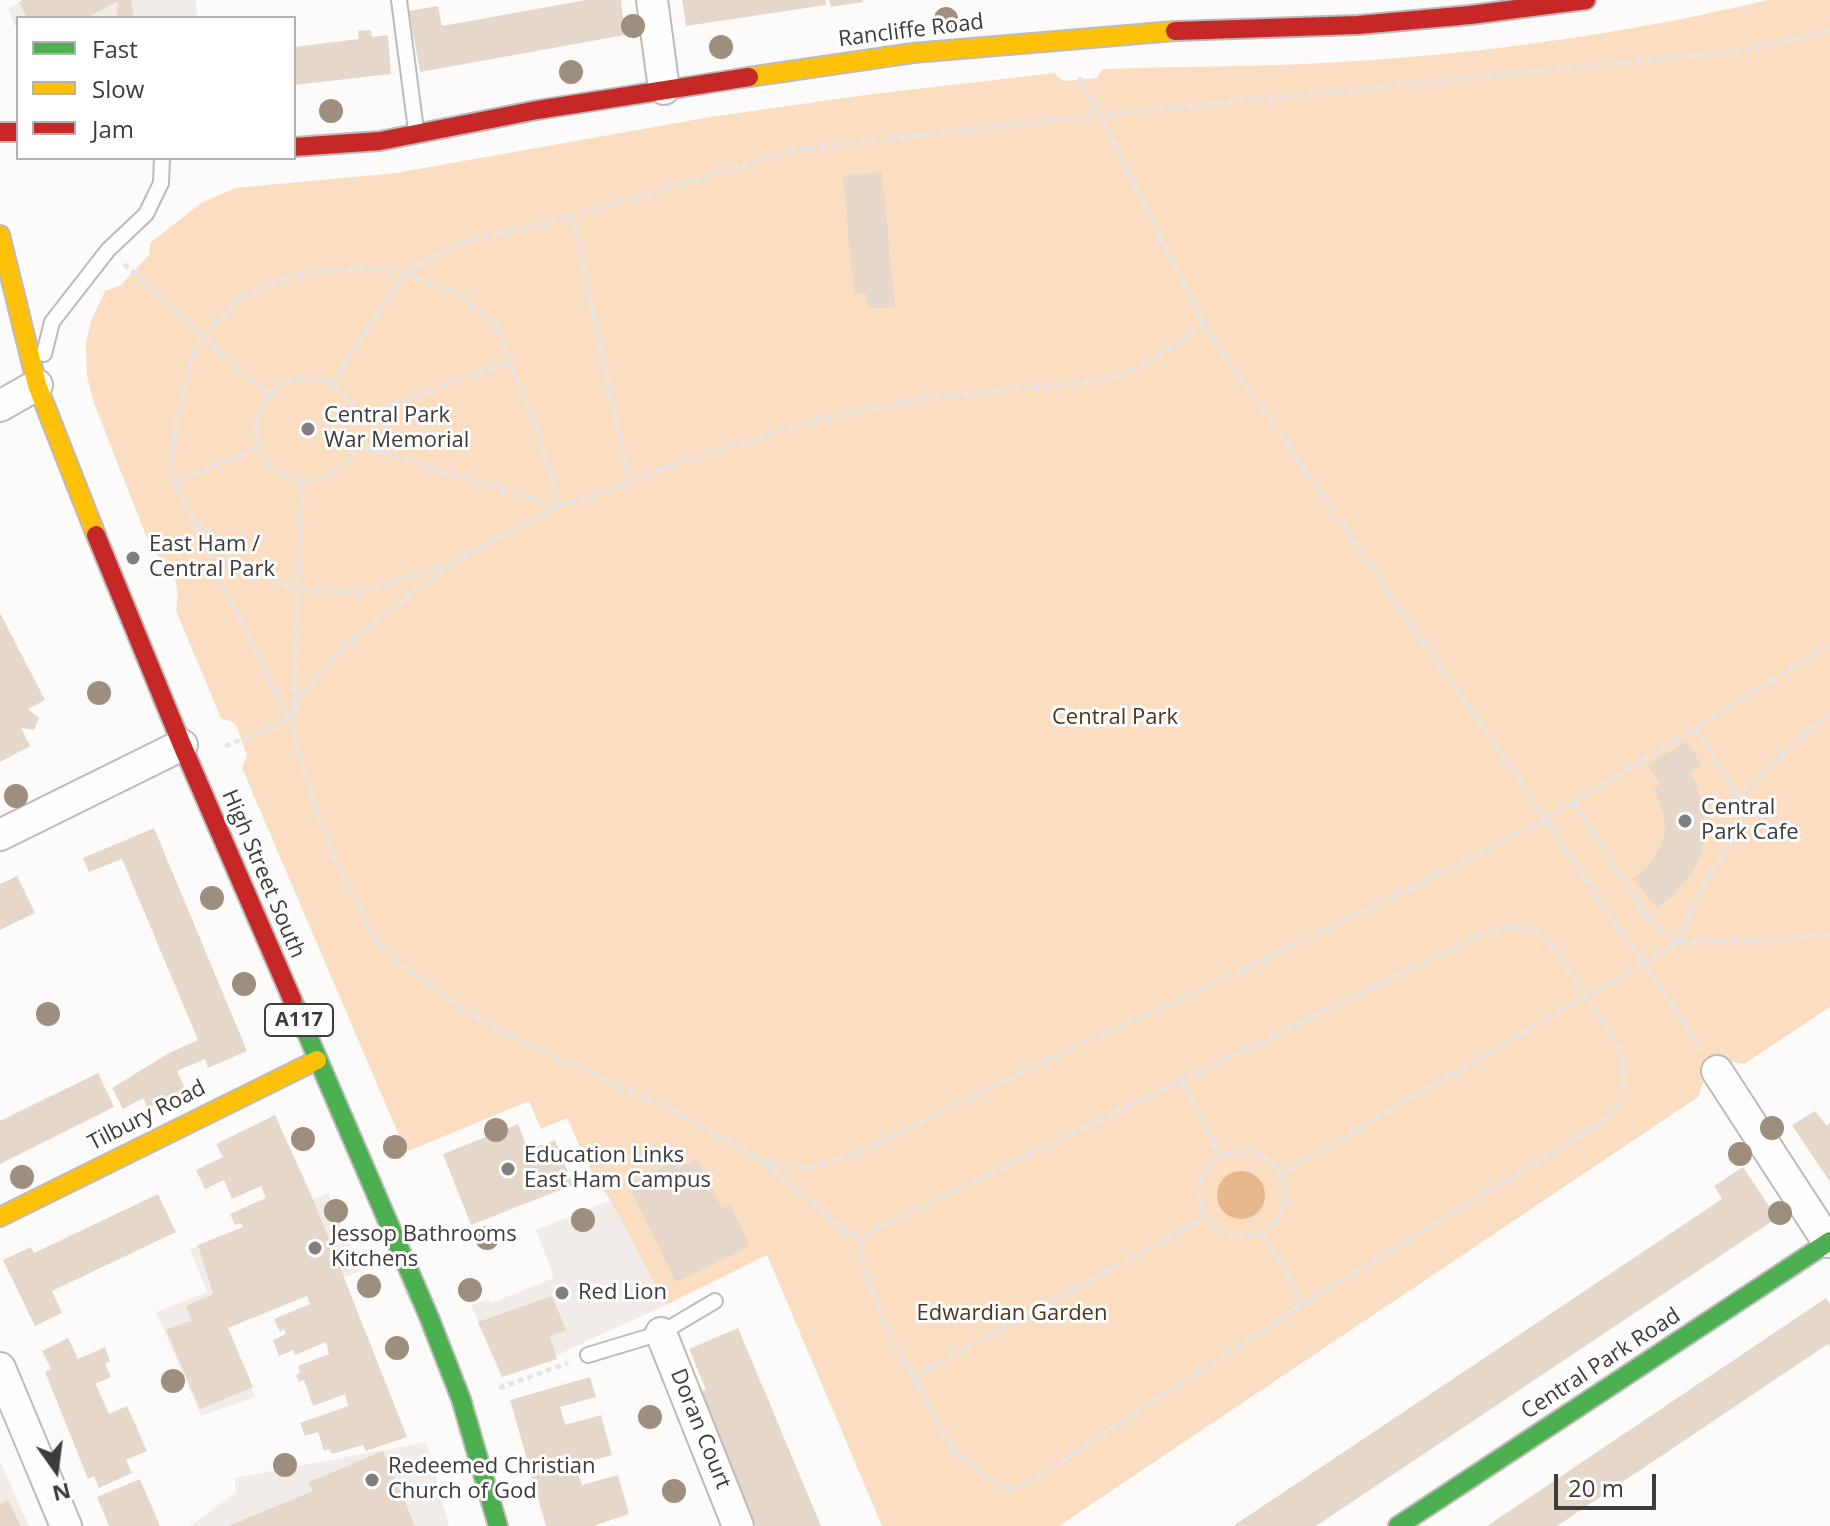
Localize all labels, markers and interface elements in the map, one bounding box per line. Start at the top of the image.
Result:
street label: Rancliffe Road [837,9,985,53]
legend [16,16,296,160]
text: Fast [92,32,138,65]
text: Slow [92,72,144,105]
text: Jam [92,112,134,145]
place label: Central Park War Memorial [324,403,469,454]
marker: Central Park War Memorial [299,420,317,438]
place label: East Ham / Central Park [149,532,275,584]
marker: East Ham / Central Park [124,549,142,567]
park label: Central Park [1052,705,1178,731]
street label: High Street South [216,786,310,962]
place label: Central Park Cafe [1701,795,1799,846]
marker: Central Park Cafe [1676,812,1694,830]
road number: A117 [265,1004,333,1036]
street label: Tilbury Road [84,1075,210,1157]
place label: Education Links East Ham Campus [524,1143,711,1194]
marker: Education Links East Ham Campus [499,1160,517,1178]
place label: Jessop Bathrooms Kitchens [331,1222,517,1274]
marker: Jessop Bathrooms Kitchens [306,1239,324,1257]
place label: Red Lion [578,1280,667,1306]
marker: Red Lion [553,1284,571,1302]
park label: Edwardian Garden [917,1301,1107,1327]
street label: Central Park Road [1517,1303,1685,1425]
street label: Doran Court [664,1365,736,1493]
north arrow [16,1430,96,1510]
place label: Redeemed Christian Church of God [388,1454,595,1506]
scale bar [1558,1458,1660,1508]
marker: Redeemed Christian Church of God [363,1471,381,1489]
text: 20 m [1568,1471,1624,1504]
text: N [50,1477,74,1510]

